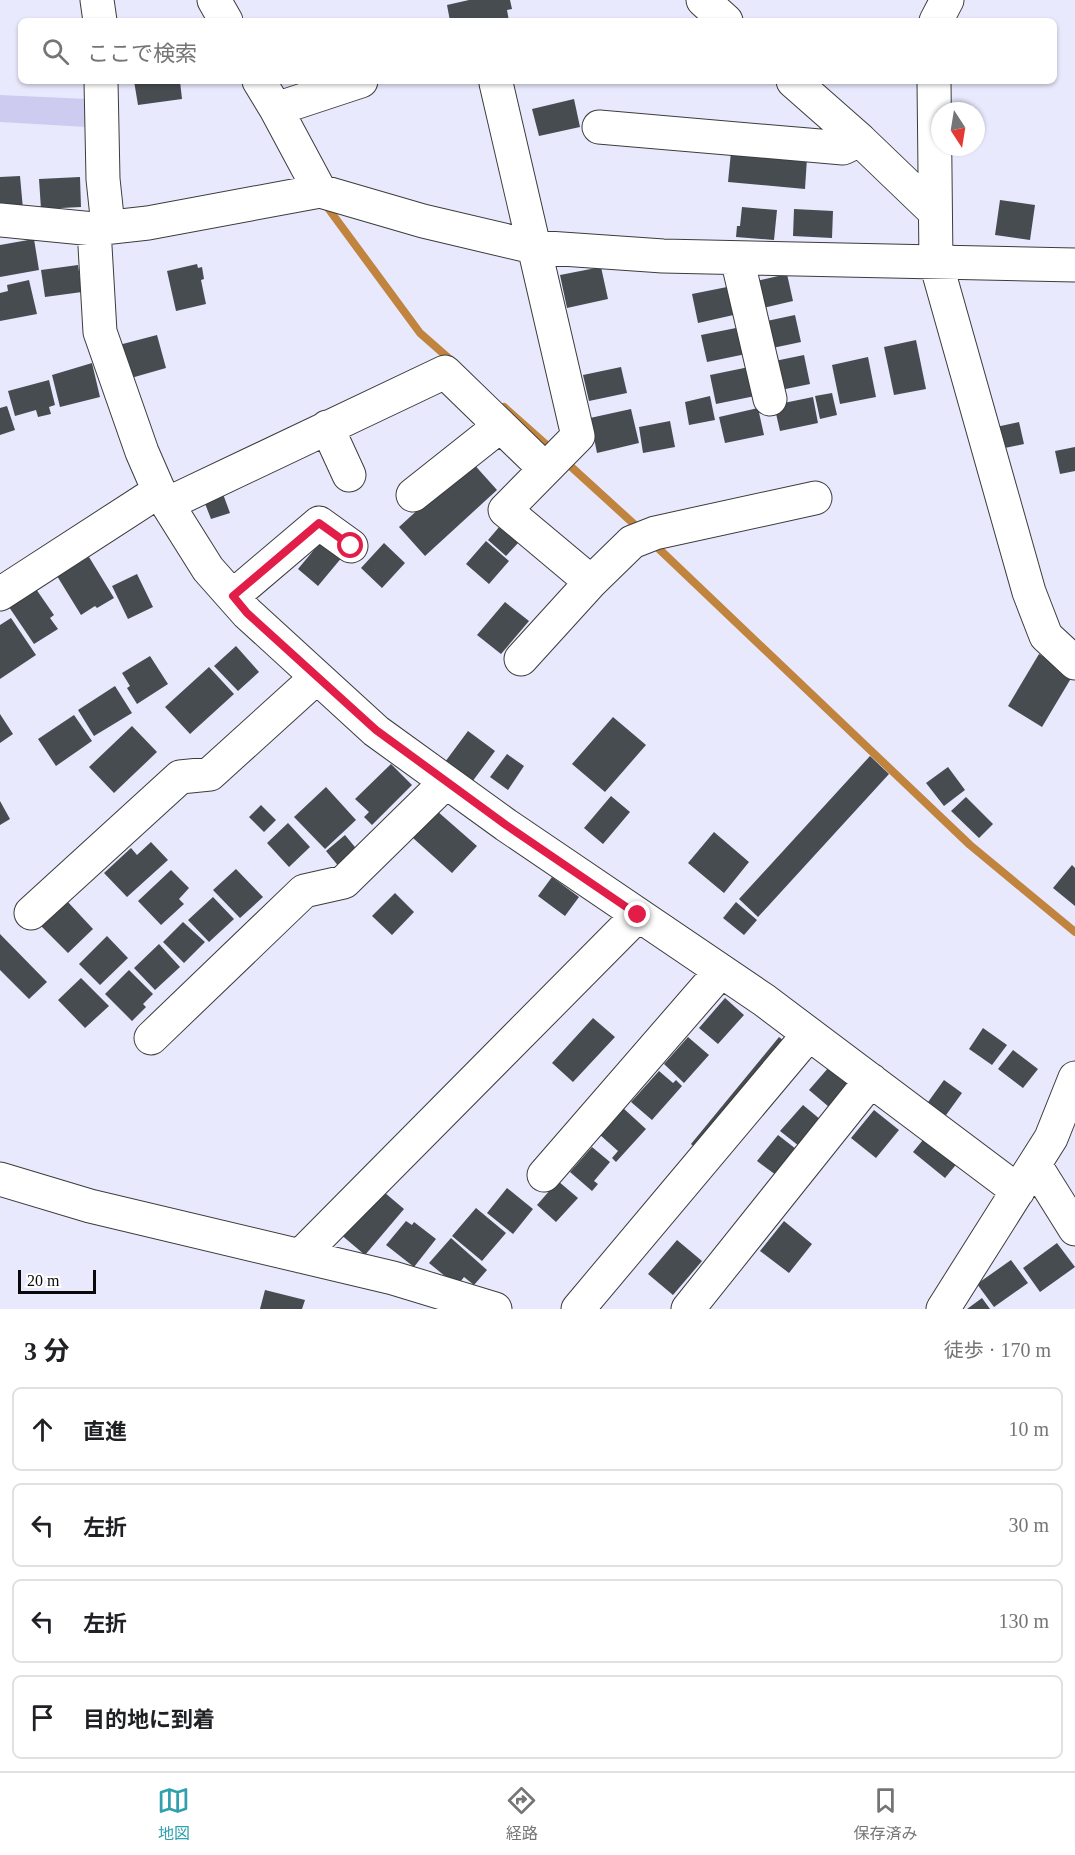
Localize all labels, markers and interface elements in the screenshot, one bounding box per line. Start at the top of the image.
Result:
search box [18,18,1057,84]
icon: search [39,35,72,68]
text: ここで検索 [87,41,197,66]
north arrow [931,102,985,156]
route start [337,532,363,558]
route end [624,901,650,927]
scale bar [18,1267,96,1294]
text: 20 m [27,1272,59,1289]
text: 3 分 [24,1337,70,1366]
text: 徒歩 · 170 m [944,1339,1051,1361]
icon: ahead [26,1413,59,1446]
text: 10 m [1008,1418,1049,1440]
text: 直進 [83,1419,127,1444]
icon: left [26,1509,59,1542]
text: 30 m [1008,1514,1049,1536]
text: 左折 [83,1515,127,1540]
icon: left [26,1605,59,1638]
text: 130 m [998,1610,1049,1632]
text: 左折 [83,1611,127,1636]
icon: arrive [26,1701,59,1734]
text: 目的地に到着 [83,1707,215,1732]
tab: 地図 [157,1784,190,1844]
tab: 経路 [505,1784,538,1844]
tab: 保存済み [853,1784,917,1844]

